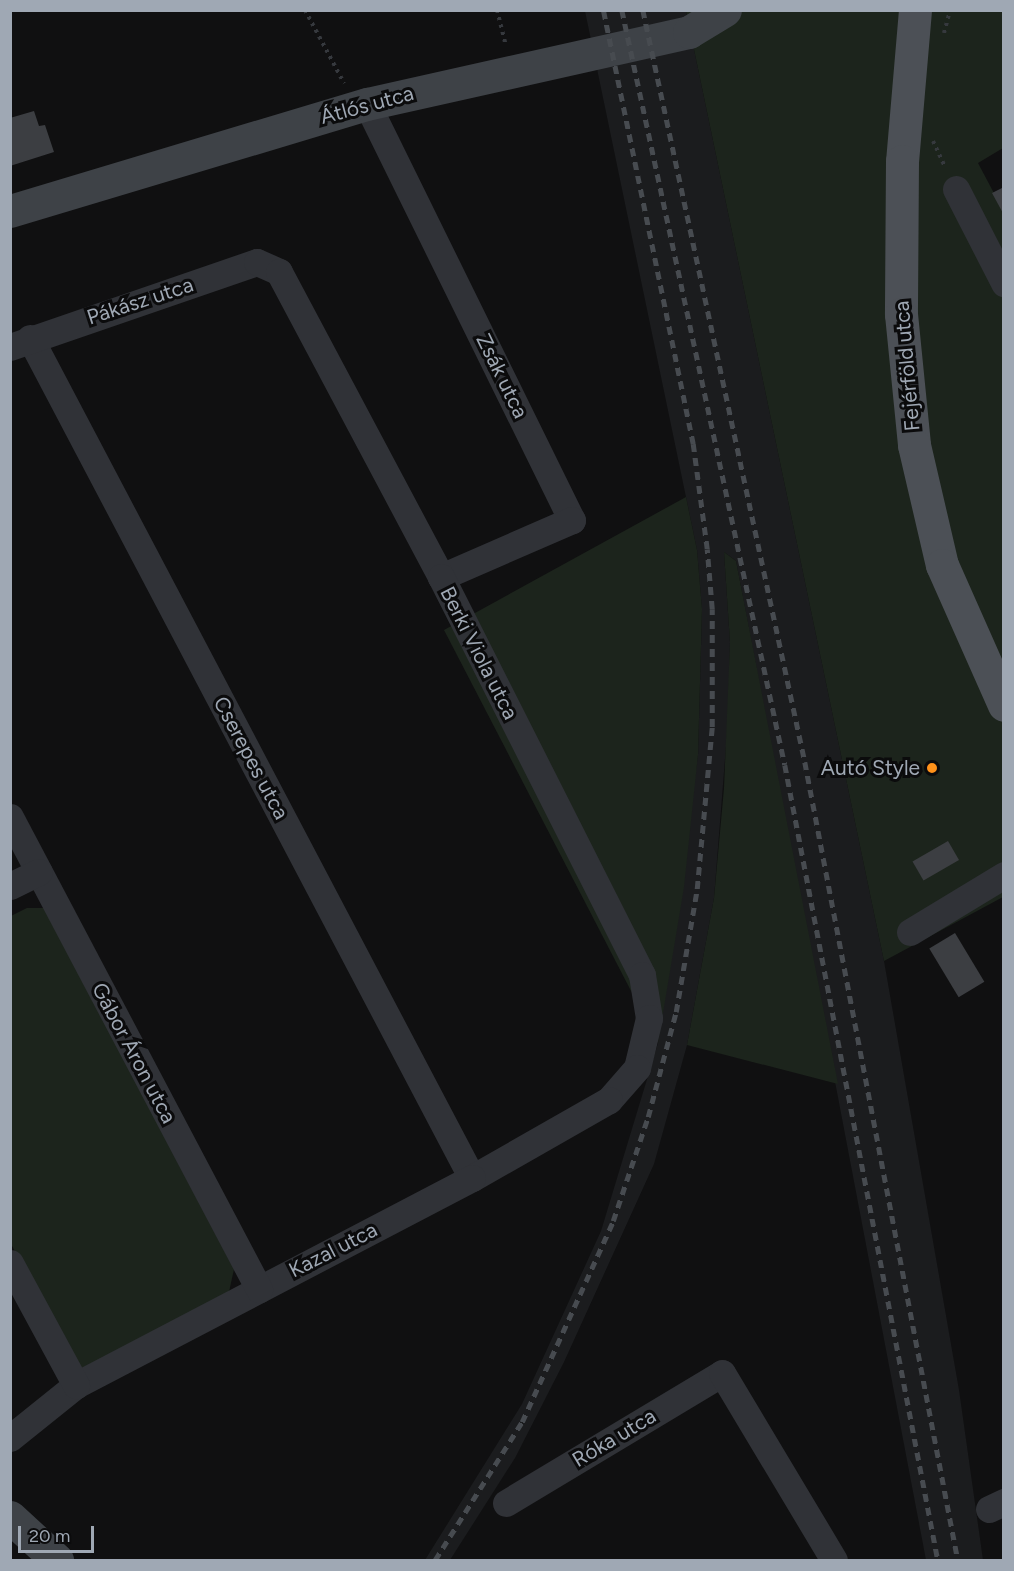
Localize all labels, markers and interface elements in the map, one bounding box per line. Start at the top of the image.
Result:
street label: Átlós utca [318,80,416,130]
street label: Pákász utca [84,272,196,330]
street label: Fejérföld utca [889,300,925,432]
street label: Zsák utca [471,330,533,422]
street label: Berki Viola utca [435,582,523,724]
street label: Cserepes utca [208,692,294,824]
place label: Autó Style [821,755,920,781]
marker: Autó Style [925,761,939,775]
street label: Gábor Áron utca [86,978,182,1128]
street label: Kazal utca [285,1217,381,1283]
street label: Róka utca [568,1403,660,1473]
scale bar [21,1514,98,1552]
text: 20 m [29,1525,70,1547]

